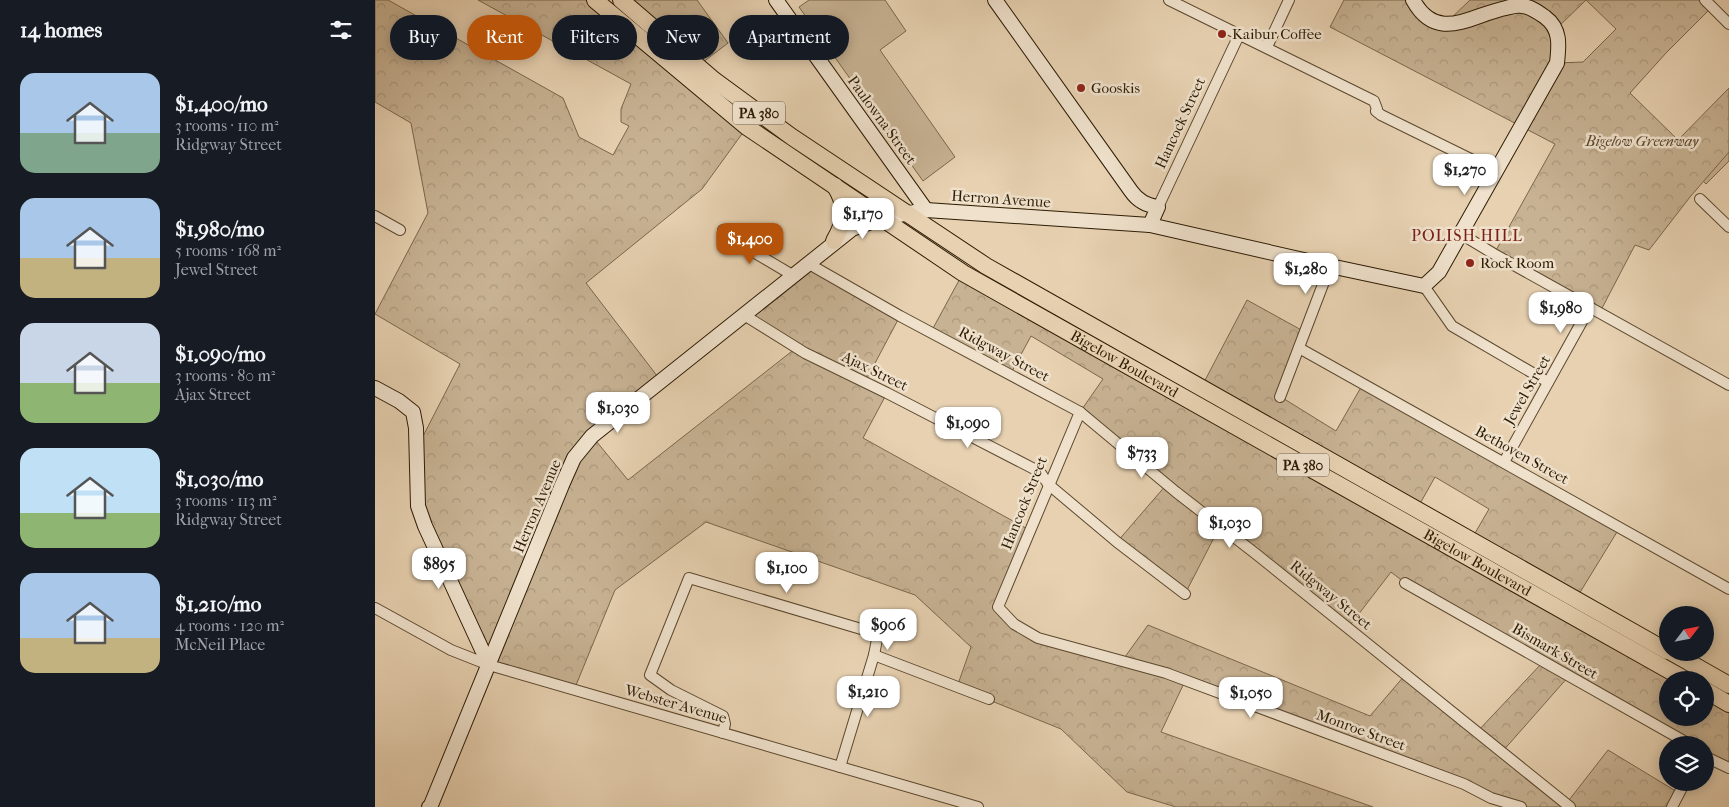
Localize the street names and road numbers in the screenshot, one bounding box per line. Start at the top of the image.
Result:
street label: Paulowna Street [844,72,921,168]
street label: Hancock Street [1151,74,1209,172]
road number: PA 380 [733,102,785,125]
street label: Herron Avenue [951,187,1052,211]
street label: Ridgway Street [956,323,1053,386]
street label: Bigelow Boulevard [1067,326,1182,402]
street label: Ajax Street [838,347,911,395]
street label: Jewel Street [1499,351,1555,429]
street label: Bethoven Street [1472,422,1573,488]
street label: Hancock Street [997,453,1051,552]
road number: PA 380 [1277,454,1329,476]
street label: Herron Avenue [509,456,565,555]
street label: Bigelow Boulevard [1420,525,1535,600]
street label: Ridgway Street [1286,556,1376,634]
street label: Bismark Street [1509,619,1602,683]
street label: Webster Avenue [622,681,730,727]
street label: Monroe Street [1314,705,1409,755]

